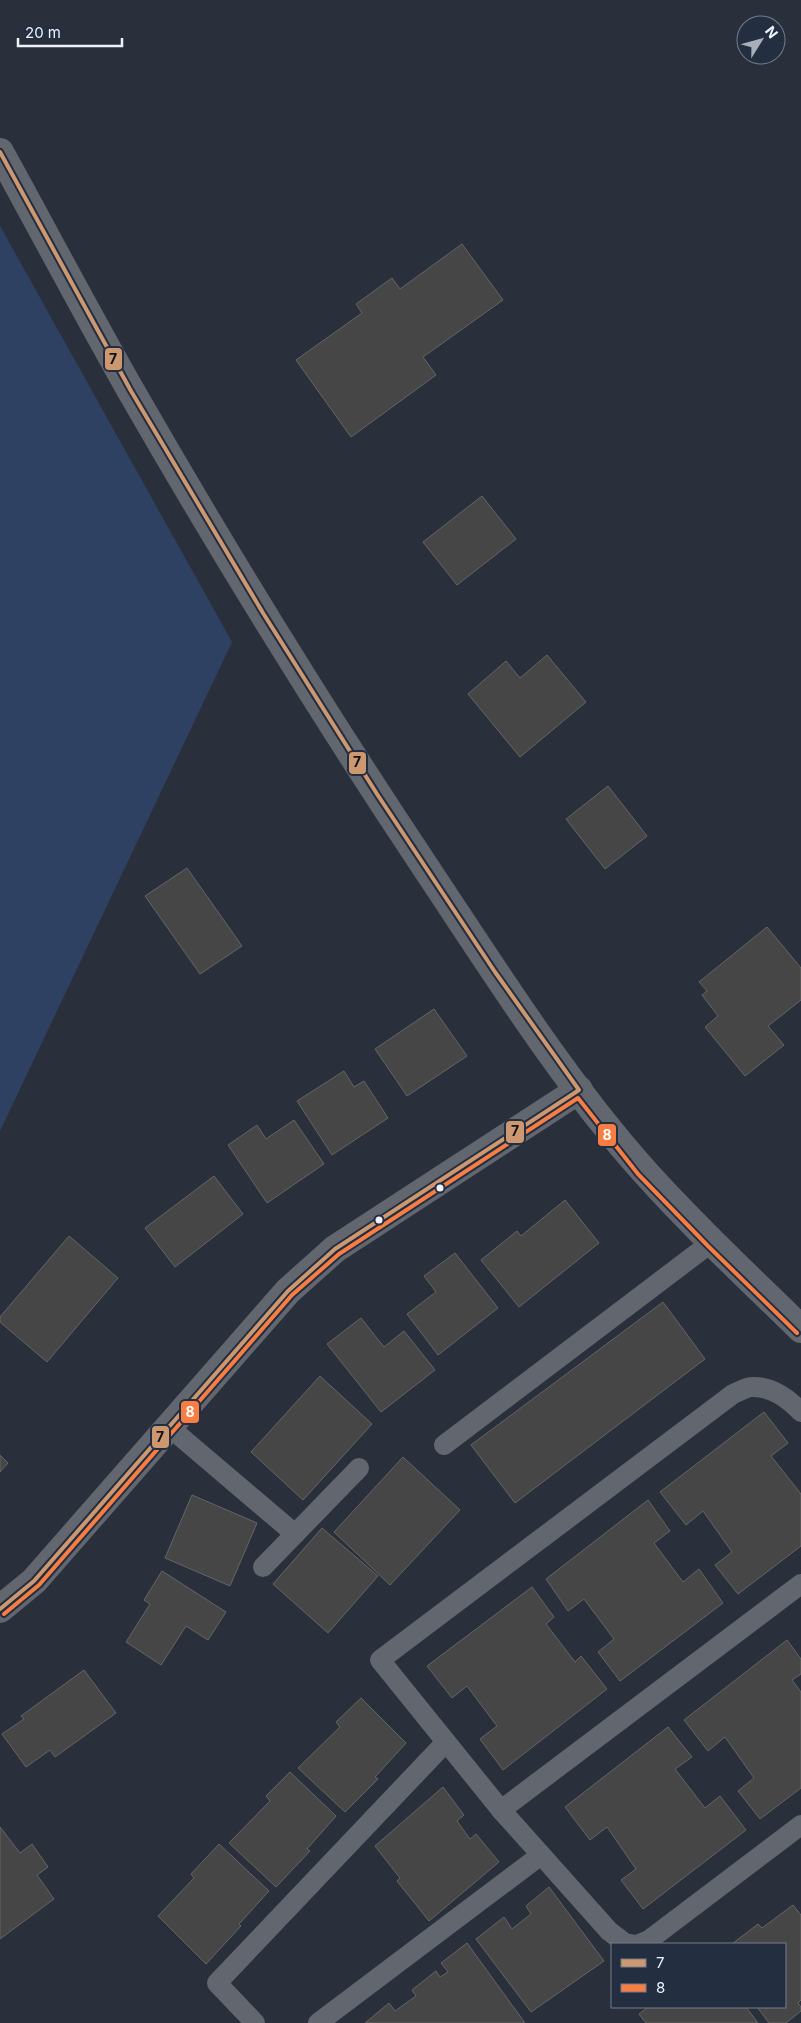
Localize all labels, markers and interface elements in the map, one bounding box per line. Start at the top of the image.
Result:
scale bar [18,15,121,47]
north arrow [736,15,786,65]
text: N [762,22,782,41]
text: 20 m [25,23,61,42]
line badge: 7 [104,347,123,371]
text: 7 [109,350,117,367]
line badge: 7 [348,751,367,775]
text: 7 [353,753,361,770]
line badge: 7 [505,1120,525,1144]
text: 7 [511,1122,519,1139]
line badge: 8 [597,1123,617,1147]
text: 8 [602,1126,612,1143]
unlabelled marker [435,1183,445,1193]
unlabelled marker [374,1215,384,1225]
line badge: 8 [180,1400,200,1424]
text: 8 [185,1403,195,1420]
line badge: 7 [151,1425,170,1449]
text: 7 [156,1428,164,1445]
legend [611,1943,786,2008]
text: 7 [656,1953,665,1972]
text: 8 [656,1978,665,1997]

